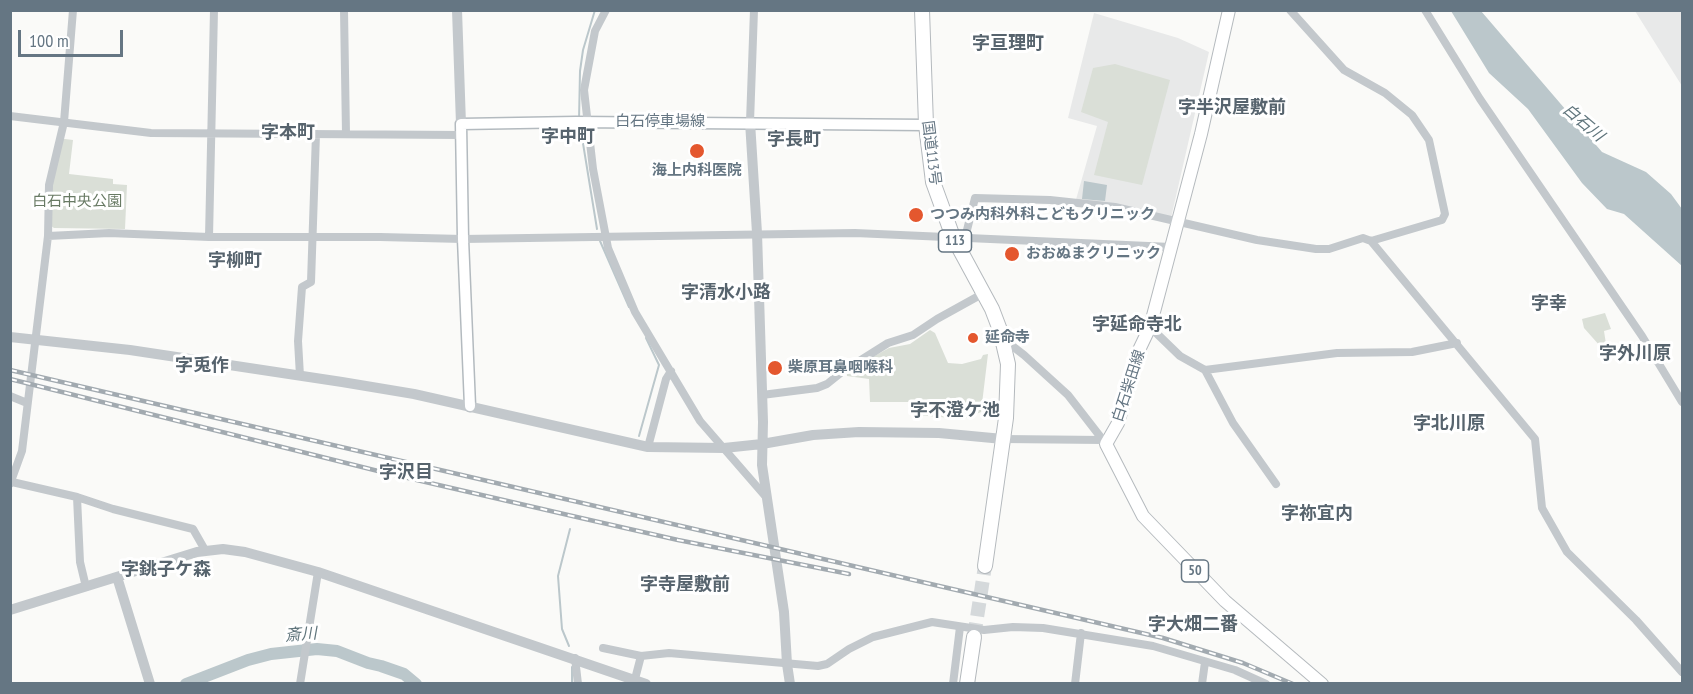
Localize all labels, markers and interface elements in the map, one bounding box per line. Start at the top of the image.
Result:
scale bar [21,18,126,56]
text: 100 m [29,29,69,52]
district label: 字亘理町 [972,33,1044,55]
district label: 字半沢屋敷前 [1178,97,1286,119]
water label: 白石川 [1558,100,1608,146]
street label: 白石停車場線 [615,113,705,131]
street label: 国道113号 [918,120,944,186]
district label: 字本町 [261,122,315,144]
district label: 字中町 [541,126,595,148]
district label: 字長町 [767,129,821,151]
marker: 海上内科医院 [688,142,706,160]
place label: 海上内科医院 [652,162,742,180]
park label: 白石中央公園 [32,193,122,211]
marker: つつみ内科外科こどもクリニック [907,206,925,224]
place label: つつみ内科外科こどもクリニック [930,206,1155,224]
road number: 113 [938,230,972,252]
marker: おおぬまクリニック [1003,245,1021,263]
place label: おおぬまクリニック [1026,245,1161,263]
district label: 字柳町 [208,250,262,272]
district label: 字清水小路 [681,282,771,304]
district label: 字幸 [1531,293,1567,315]
district label: 字延命寺北 [1092,314,1182,336]
place label: 延命寺 [985,329,1030,347]
marker: 延命寺 [966,331,980,345]
district label: 字外川原 [1599,343,1671,365]
street label: 白石柴田線 [1109,348,1149,424]
district label: 字兎作 [175,355,229,377]
marker: 柴原耳鼻咽喉科 [766,359,784,377]
place label: 柴原耳鼻咽喉科 [788,359,893,377]
district label: 字不澄ケ池 [910,400,1000,422]
district label: 字北川原 [1413,413,1485,435]
district label: 字沢目 [379,462,433,484]
district label: 字祢宜内 [1281,503,1353,525]
district label: 字銚子ケ森 [121,559,211,581]
road number: 50 [1182,560,1208,582]
district label: 字寺屋敷前 [640,574,730,596]
district label: 字大畑二番 [1148,614,1238,636]
water label: 斎川 [284,624,318,646]

